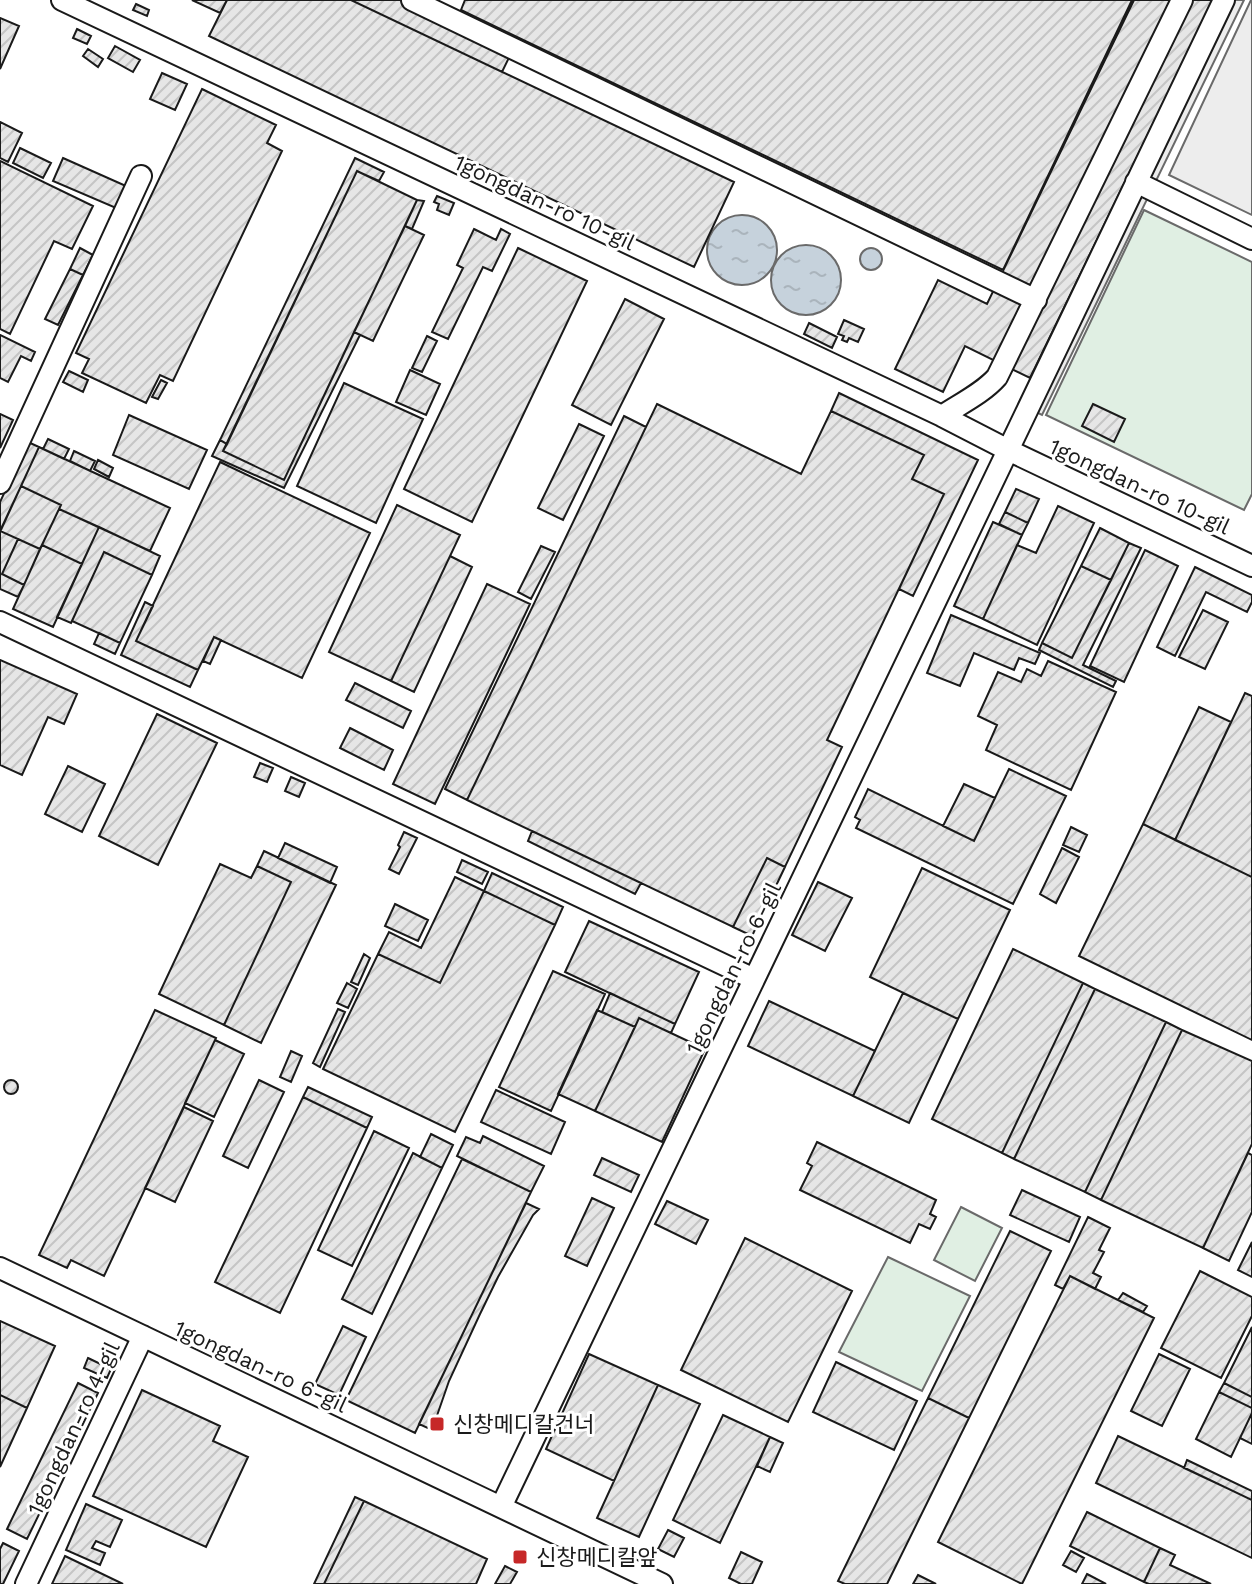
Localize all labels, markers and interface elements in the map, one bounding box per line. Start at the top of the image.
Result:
street label: 1gongdan-ro 10-gil [450,150,639,255]
street label: 1gongdan-ro 10-gil [1045,434,1234,539]
street label: 1gongdan-ro 6-gil [681,878,786,1058]
street label: 1gongdan-ro 6-gil [170,1315,352,1418]
street label: 1gongdan-ro 4-gil [22,1337,125,1519]
place label: 신창메디칼건너 [453,1412,595,1437]
marker: 신창메디칼건너 [428,1415,446,1433]
place label: 신창메디칼앞 [536,1545,657,1570]
marker: 신창메디칼앞 [511,1548,529,1566]

